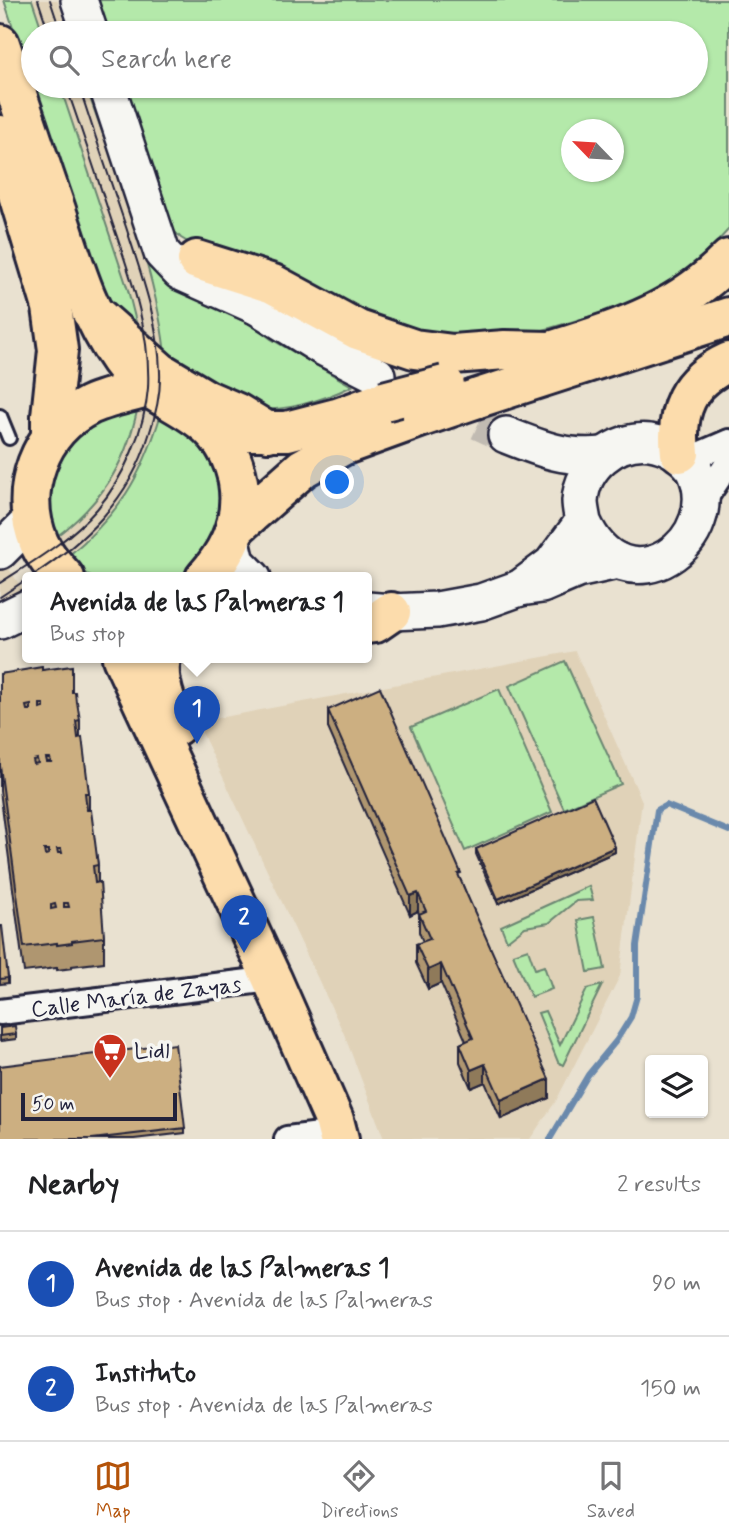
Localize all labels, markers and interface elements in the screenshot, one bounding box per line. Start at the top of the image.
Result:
search box [21,21,708,98]
icon: search [45,41,83,79]
text: Search here [101,43,232,77]
north arrow [561,119,624,182]
your location [320,465,354,499]
popup [22,572,372,663]
text: Avenida de las Palmeras 1 [50,586,344,620]
text: Bus stop [50,620,126,650]
pin: 1 [174,686,220,744]
pin: 2 [221,895,267,953]
street label: Calle María de Zayas [29,970,243,1026]
supermarket icon: Lidl [91,1031,129,1080]
place label: Lidl [134,1037,170,1067]
map controls [645,1055,708,1118]
button: layers [645,1055,708,1118]
scale bar [21,1090,177,1122]
text: 50 m [32,1092,75,1117]
text: Nearby [28,1165,119,1204]
text: 2 results [617,1170,701,1200]
text: Avenida de las Palmeras 1 [95,1252,390,1286]
text: 1 [46,1269,56,1299]
text: 90 m [652,1269,701,1299]
text: Bus stop · Avenida de las Palmeras [95,1286,433,1316]
text: Instituto [95,1357,196,1391]
text: 2 [45,1374,57,1404]
text: 150 m [640,1374,701,1404]
text: Bus stop · Avenida de las Palmeras [95,1391,433,1421]
tab: Map [94,1457,132,1524]
tab: Directions [320,1457,399,1524]
tab: Saved [587,1457,635,1524]

